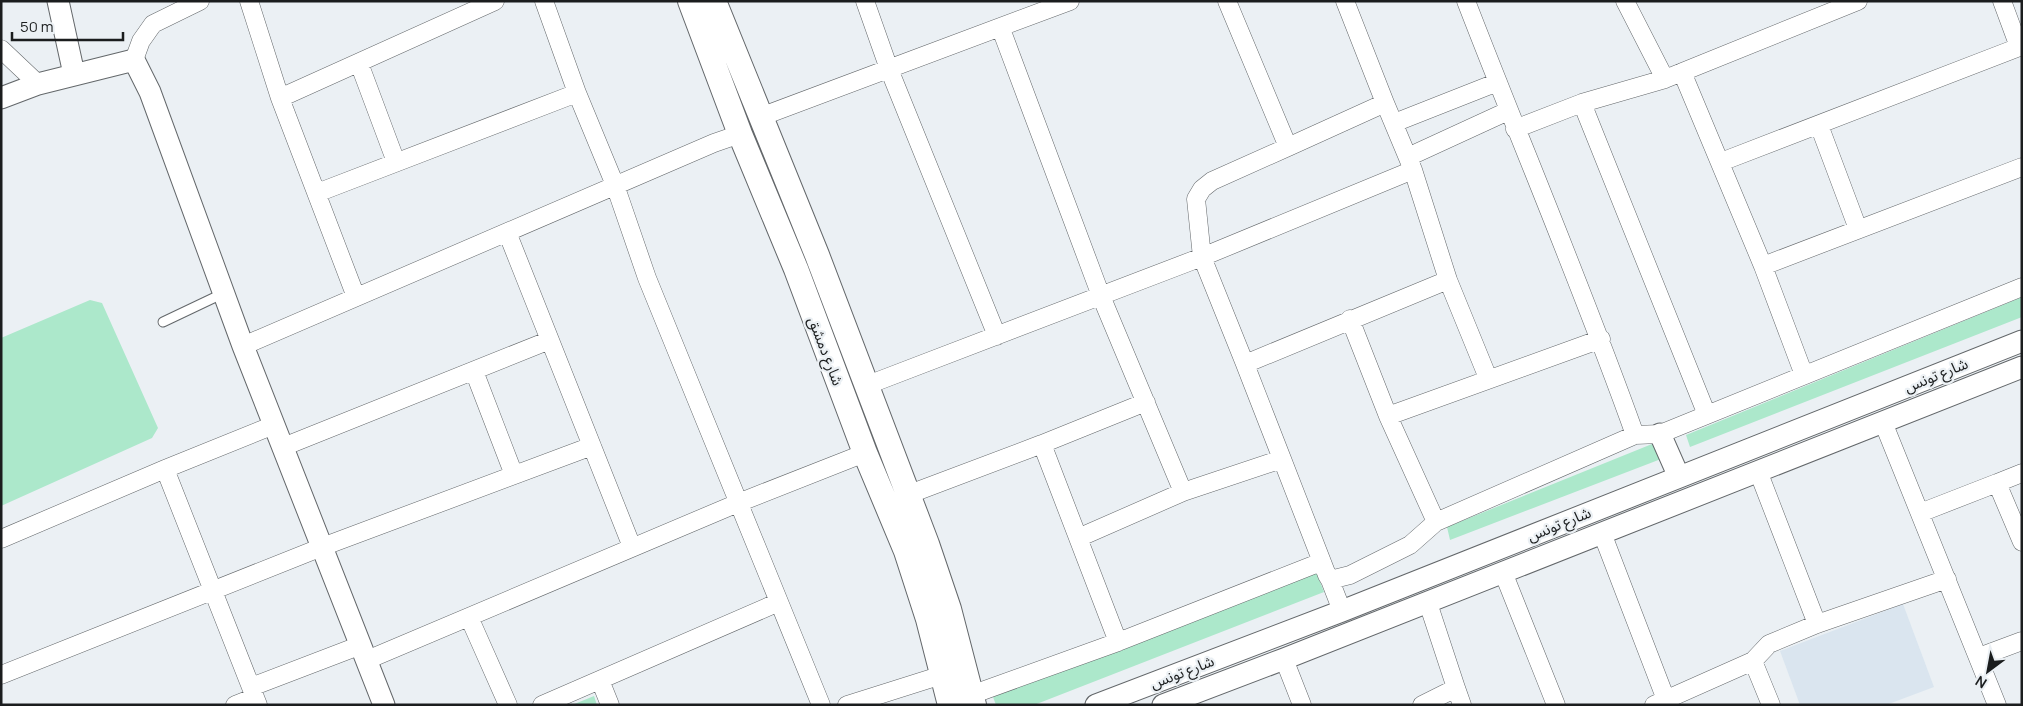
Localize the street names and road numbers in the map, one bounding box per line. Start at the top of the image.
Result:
street label: شارع دمشق [801,314,849,389]
street label: شارع تونس [1901,353,1972,399]
street label: شارع تونس [1524,502,1595,548]
street label: شارع تونس [1147,650,1218,696]

